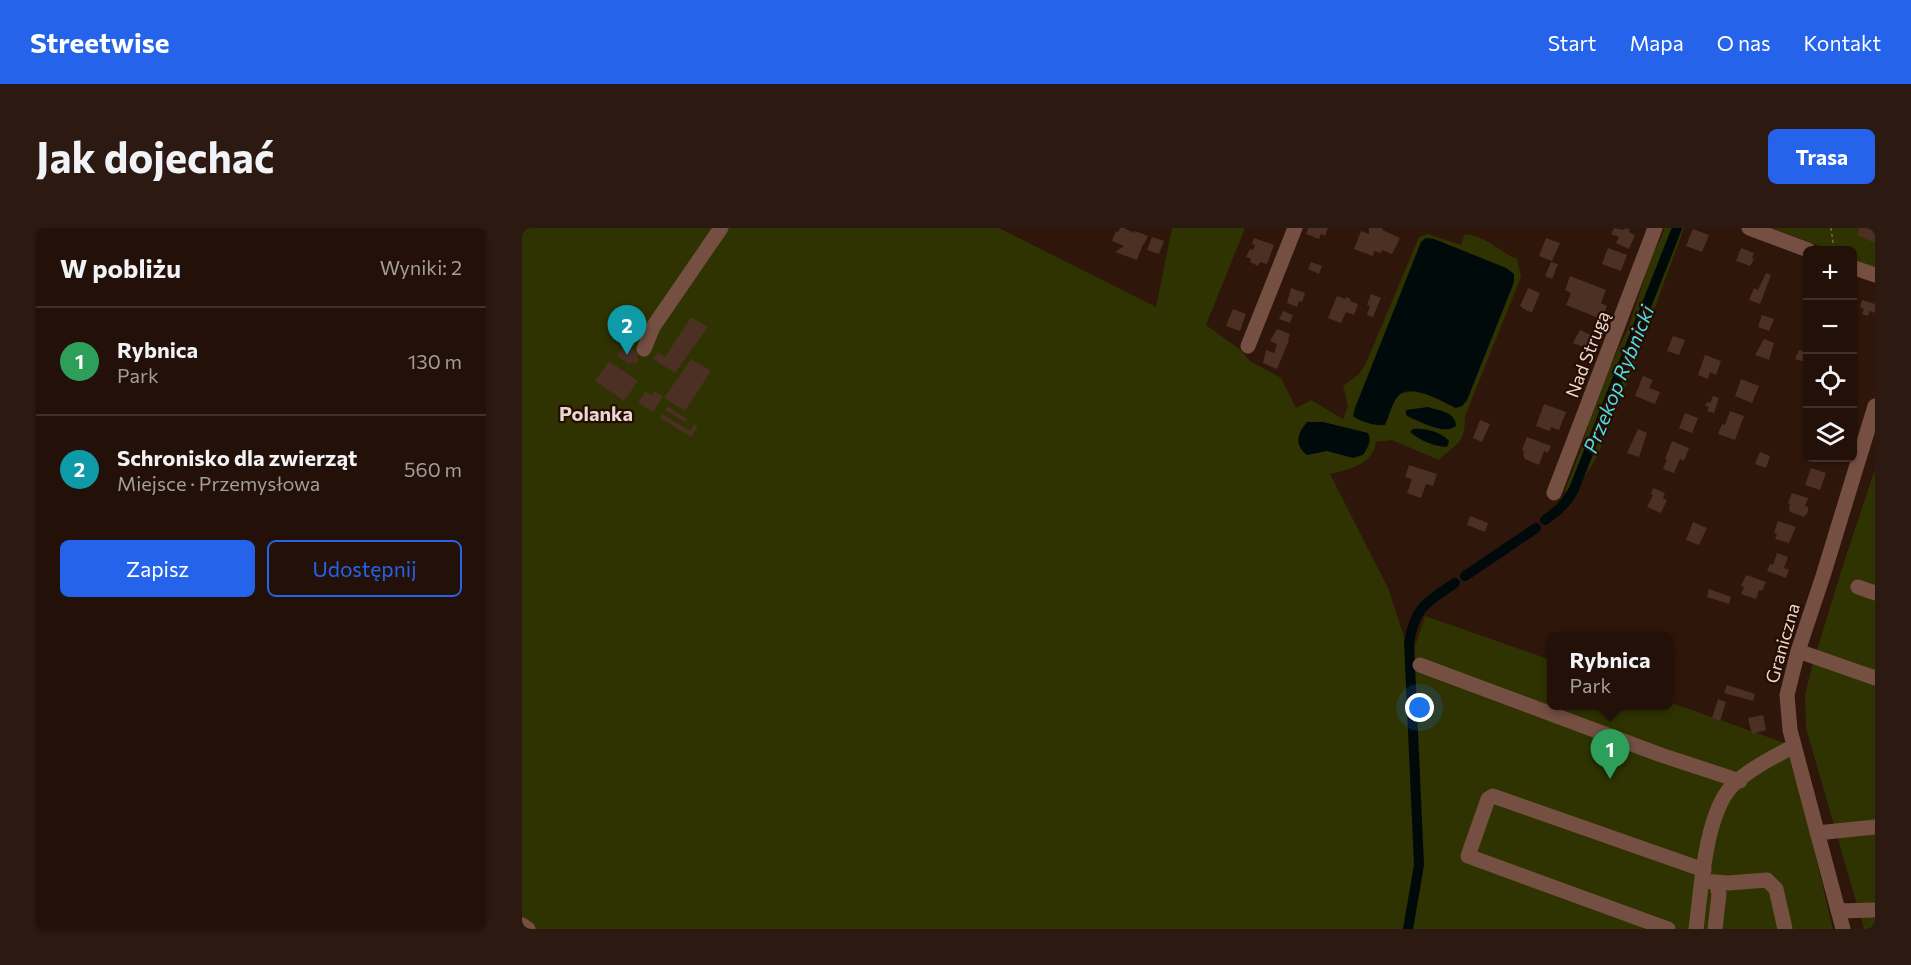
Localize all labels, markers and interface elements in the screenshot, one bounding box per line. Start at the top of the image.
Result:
text: Streetwise [30,25,170,59]
text: Start [1548,30,1596,55]
text: Mapa [1629,30,1684,55]
text: O nas [1717,30,1770,55]
text: Kontakt [1803,30,1881,55]
button: Trasa [1768,129,1875,184]
text: Jak dojechać [36,130,274,182]
map controls [1803,246,1857,462]
button: + [1803,246,1857,300]
text: W pobliżu [60,252,181,283]
text: Wyniki: 2 [380,255,462,279]
button: − [1803,300,1857,354]
water label: Przekop Rybnicki [1577,301,1659,456]
pin: 2 [608,306,646,355]
street label: Nad Strugą [1560,308,1614,400]
text: Rybnica [117,336,198,363]
text: 1 [75,349,84,373]
text: 130 m [408,349,462,373]
button: locate [1803,354,1857,408]
text: Park [117,363,159,387]
district label: Polanka [559,401,633,425]
button: layers [1803,408,1857,462]
text: Schronisko dla zwierząt [117,444,357,471]
text: 2 [74,457,85,481]
text: 560 m [404,457,462,481]
text: Miejsce · Przemysłowa [117,471,320,495]
button: Zapisz [60,540,255,597]
button: Udostępnij [267,540,462,597]
street label: Graniczna [1760,600,1804,686]
popup [1547,632,1673,710]
text: Rybnica [1569,646,1651,673]
text: Park [1569,673,1611,697]
your location [1405,693,1434,722]
pin: 1 [1590,730,1630,779]

